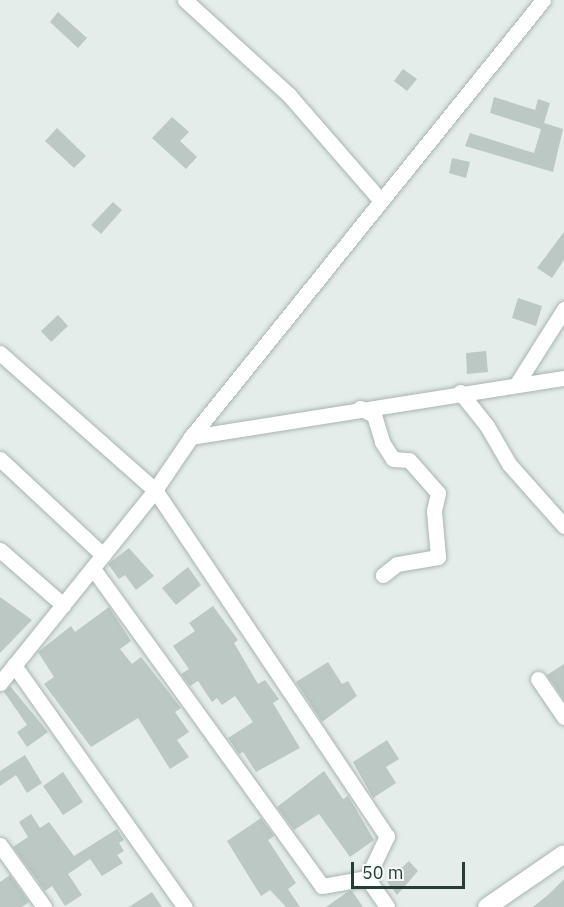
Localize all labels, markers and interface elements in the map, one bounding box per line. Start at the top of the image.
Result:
scale bar [354,850,468,888]
text: 50 m [362,861,404,884]

